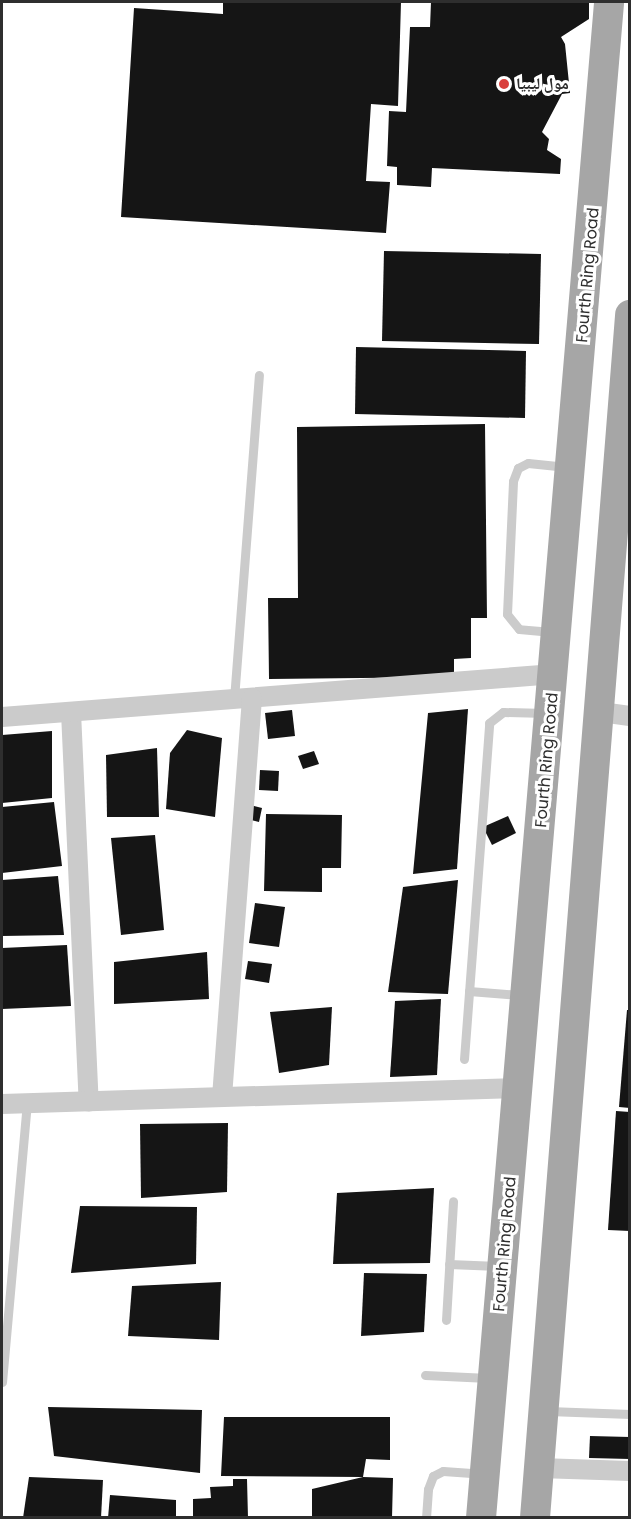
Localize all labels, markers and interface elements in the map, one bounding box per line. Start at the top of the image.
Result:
place label: مول ليبيا [516,74,569,94]
marker: مول ليبيا [497,77,511,91]
street label: Fourth Ring Road [573,207,603,343]
street label: Fourth Ring Road [532,692,562,828]
street label: Fourth Ring Road [490,1176,520,1312]

